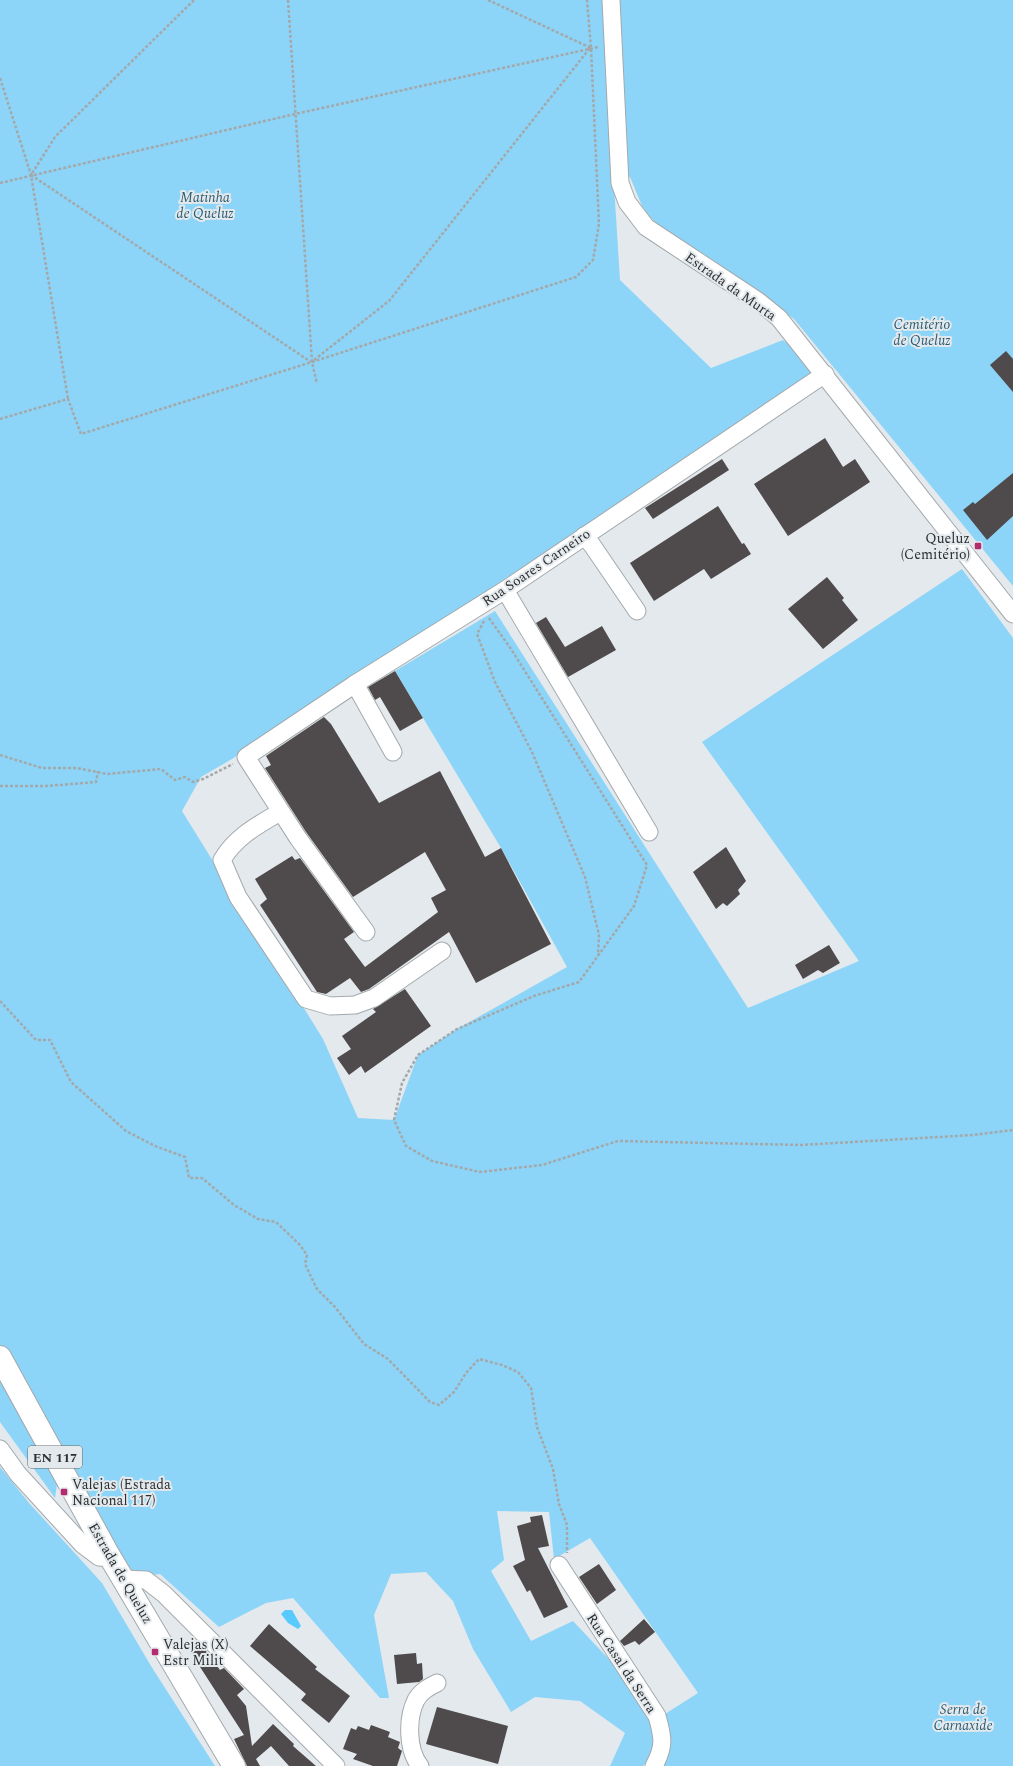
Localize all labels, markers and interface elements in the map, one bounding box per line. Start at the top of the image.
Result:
park label: Matinha de Queluz [176,187,234,224]
street label: Estrada da Murta [681,247,781,326]
park label: Cemitério de Queluz [893,314,951,351]
street label: Rua Soares Carneiro [478,523,595,611]
place label: Queluz (Cemitério) [901,528,970,565]
marker: Queluz (Cemitério) [973,541,983,551]
road number: EN 117 [28,1446,82,1468]
place label: Valejas (Estrada Nacional 117) [72,1474,171,1511]
marker: Valejas (Estrada Nacional 117) [59,1487,69,1497]
street label: Estrada de Queluz [83,1519,158,1628]
street label: Rua Casal da Serra [581,1609,662,1718]
place label: Valejas (X) Estr Milit [163,1634,228,1671]
marker: Valejas (X) Estr Milit [150,1647,160,1657]
park label: Serra de Carnaxide [933,1699,993,1736]

